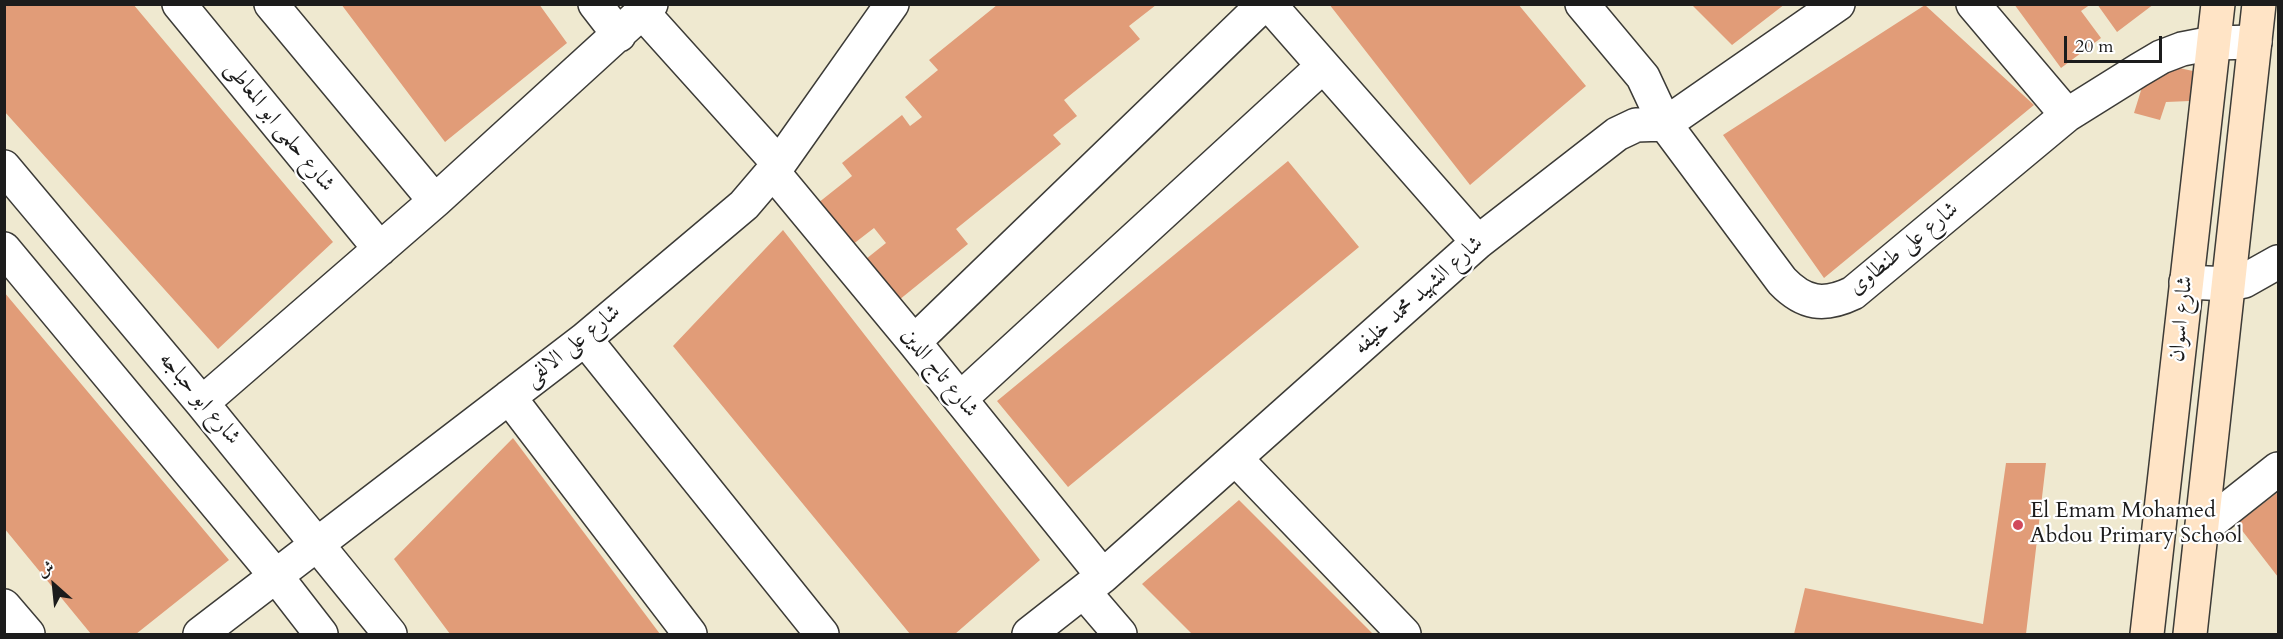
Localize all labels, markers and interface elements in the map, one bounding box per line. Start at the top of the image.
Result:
scale bar [2067,24,2164,62]
text: 20 m [2075,34,2114,59]
street label: شارع حلمى ابو المعاطى [218,57,340,197]
street label: شارع على طنطاوى [1844,197,1964,301]
street label: شارع الشهيد محمد خليفه [1349,231,1489,361]
street label: شارع اسوان [2164,275,2200,363]
street label: شارع على الالفى [520,299,626,393]
street label: شارع تاج الدين [895,323,983,423]
street label: شارع ابو حباجه [153,347,245,451]
place label: El Emam Mohamed Abdou Primary School [2030,499,2242,550]
marker: El Emam Mohamed Abdou Primary School [2011,518,2025,532]
north arrow [24,555,84,615]
text: ش [34,556,58,582]

